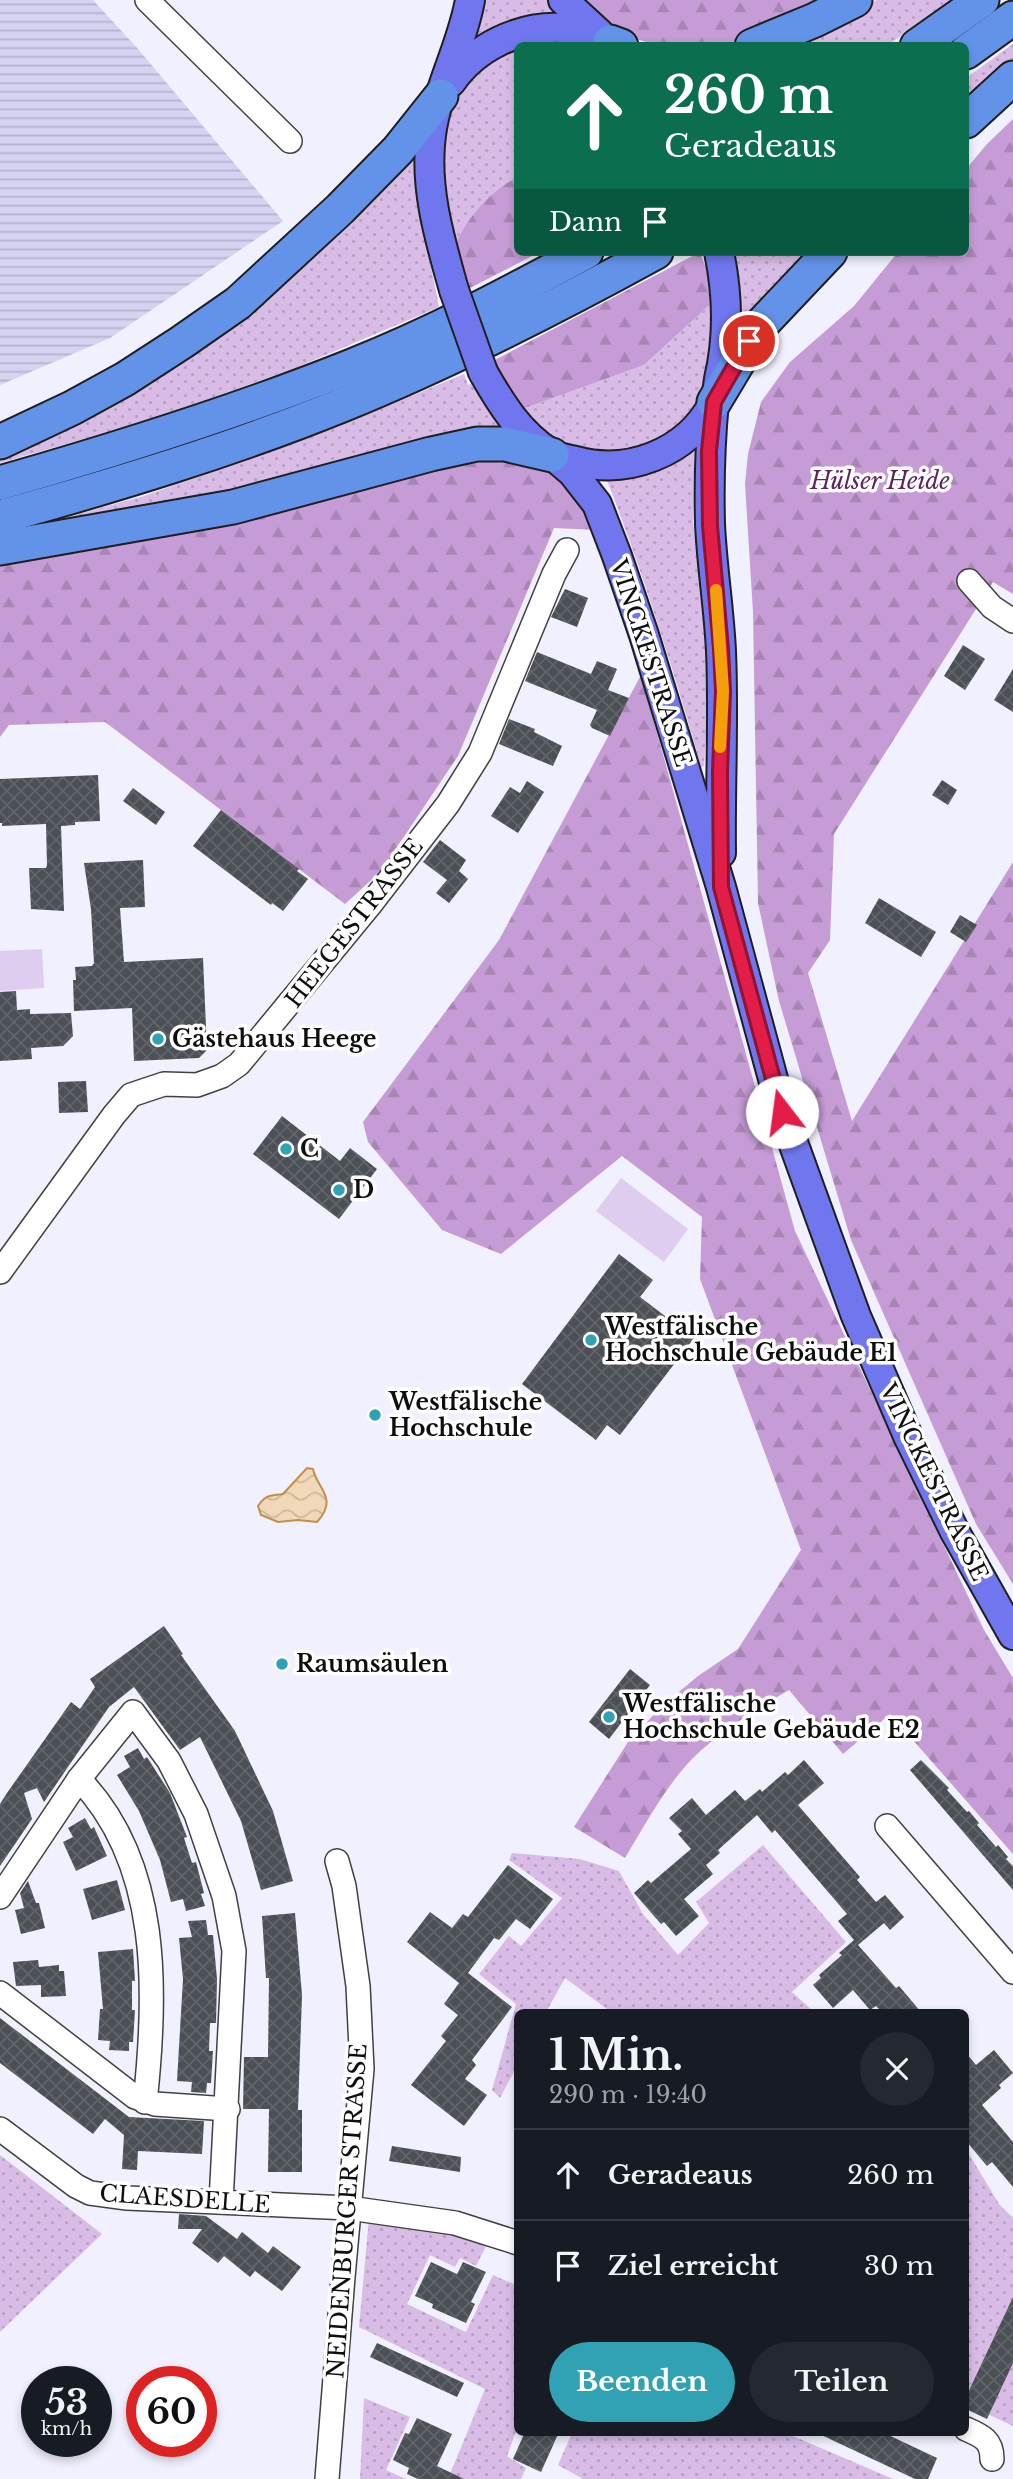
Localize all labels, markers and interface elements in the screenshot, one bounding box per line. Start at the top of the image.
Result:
text: 260 m [664,65,833,126]
icon: ahead [549,70,640,161]
text: Geradeaus [664,126,837,166]
icon: arrive [636,203,674,241]
text: Dann [549,206,622,238]
pin [719,311,779,371]
icon: arrive [730,322,768,360]
park label: Hülser Heide [809,467,950,495]
street label: VINCKESTRASSE [604,555,698,770]
street label: HEEGESTRASSE [279,833,429,1013]
place label: Gästehaus Heege [172,1025,377,1053]
marker: Gästehaus Heege [150,1031,166,1047]
position arrow [745,1075,819,1149]
place label: C [300,1135,319,1163]
marker: C [278,1141,294,1157]
place label: D [353,1176,374,1204]
marker: D [331,1182,347,1198]
place label: Westfälische Hochschule Gebäude E1 [604,1313,897,1367]
marker: Westfälische Hochschule Gebäude E1 [583,1332,599,1348]
street label: VINCKESTRASSE [874,1378,994,1585]
place label: Westfälische Hochschule [388,1388,542,1442]
marker: Westfälische Hochschule [367,1407,383,1423]
place label: Raumsäulen [296,1650,449,1678]
marker: Raumsäulen [274,1656,290,1672]
place label: Westfälische Hochschule Gebäude E2 [622,1690,920,1744]
marker: Westfälische Hochschule Gebäude E2 [601,1709,617,1725]
text: 1 Min. [549,2029,683,2081]
button: close [860,2032,934,2106]
street label: NEIDENBURGER STRASSE [321,2043,373,2379]
text: 290 m · 19:40 [549,2081,707,2109]
icon: ahead [549,2156,587,2194]
text: Geradeaus [608,2159,753,2191]
text: 260 m [847,2159,934,2191]
street label: CLAESDELLE [99,2179,271,2219]
icon: arrive [549,2247,587,2285]
text: Ziel erreicht [608,2250,778,2282]
text: 30 m [864,2250,934,2282]
button: Beenden [549,2342,735,2422]
button: Teilen [749,2342,934,2422]
speed limit sign: 60 [126,2366,217,2457]
text: 53 [45,2381,88,2424]
text: km/h [41,2418,92,2440]

